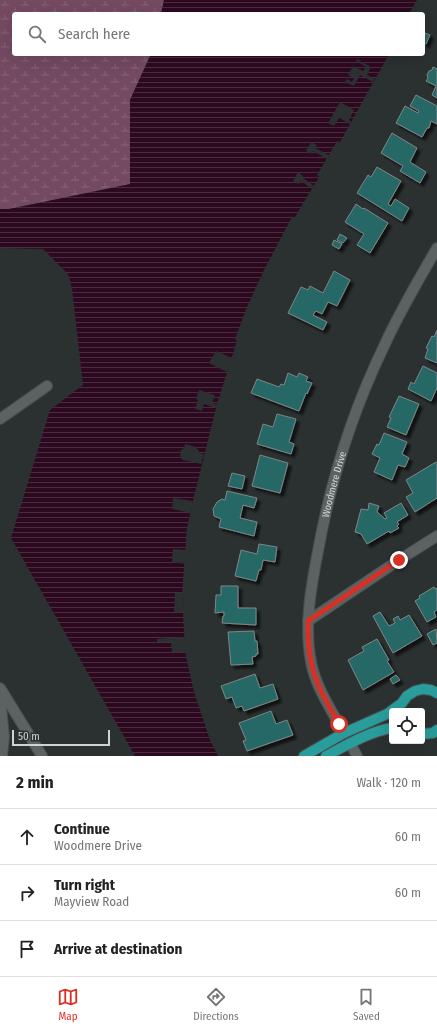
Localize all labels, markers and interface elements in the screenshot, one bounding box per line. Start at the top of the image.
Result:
search box [12,12,425,56]
icon: search [26,23,48,45]
text: Search here [58,25,130,43]
street label: Woodmere Drive [320,450,349,519]
route end [390,551,408,569]
map controls [389,708,425,744]
button: locate [389,708,425,744]
route start [330,715,348,733]
scale bar [12,728,110,747]
text: 50 m [18,730,40,743]
text: 2 min [16,772,54,793]
text: Walk · 120 m [356,775,421,790]
text: Continue [54,820,110,838]
icon: ahead [16,826,38,848]
text: 60 m [395,829,421,844]
text: Woodmere Drive [54,838,142,853]
text: Turn right [54,876,115,894]
icon: right [16,882,38,904]
text: 60 m [395,885,421,900]
text: Mayview Road [54,894,129,909]
icon: arrive [16,938,38,960]
text: Arrive at destination [54,940,182,958]
tab: Map [57,986,79,1023]
tab: Directions [193,986,239,1023]
tab: Saved [353,986,380,1023]

